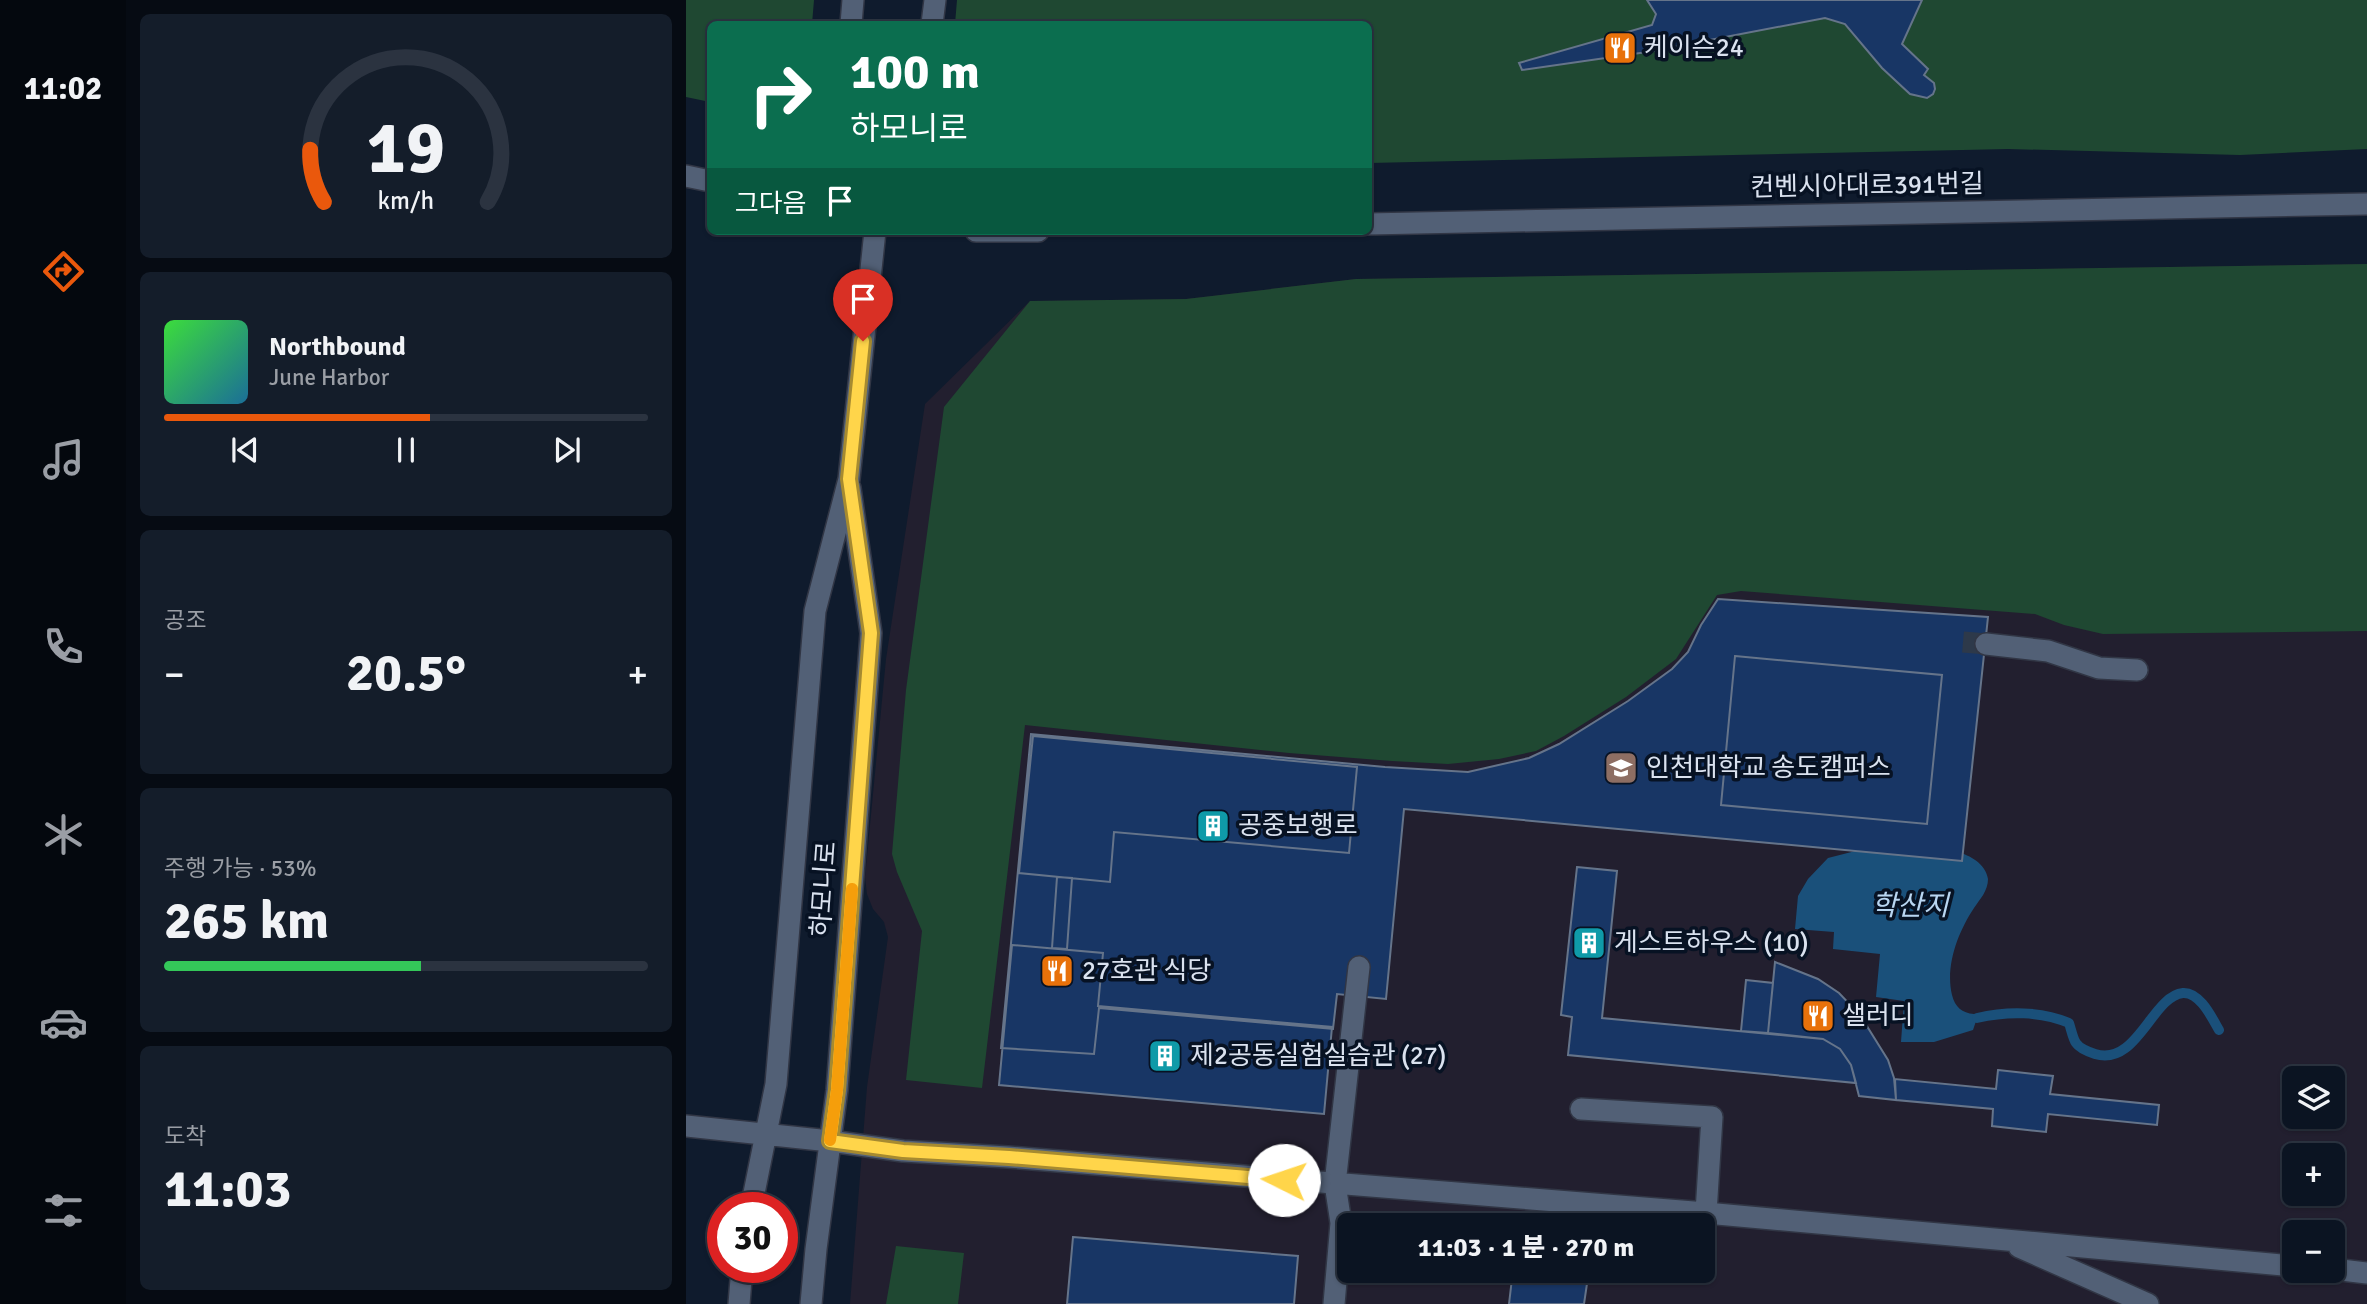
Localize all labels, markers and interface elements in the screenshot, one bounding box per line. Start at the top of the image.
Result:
restaurant icon: 케이슨24 [1601,29,1639,67]
place label: 케이슨24 [1644,32,1744,64]
text: 100 m [850,42,980,102]
icon: right [735,49,826,140]
text: 11:02 [24,69,102,108]
text: 19 [367,104,445,193]
text: 하모니로 [850,109,968,148]
street label: 컨벤시아대로391번길 [1750,168,1984,204]
icon: arrive [821,182,859,220]
text: km/h [378,185,434,216]
text: 그다음 [735,188,807,220]
icon: directions [39,247,88,296]
pin [833,269,893,341]
icon: arrive [844,280,882,318]
text: Northbound [269,331,406,363]
text: June Harbor [269,363,389,392]
icon: previous [226,431,264,469]
icon: pause [387,431,425,469]
icon: next [548,431,586,469]
icon: music [39,435,88,484]
text: 공조 [164,606,206,635]
icon: phone [39,622,88,671]
text: 20.5° [346,641,466,705]
text: − [164,651,185,698]
text: + [627,651,648,698]
school or university icon: 인천대학교 송도캠퍼스 [1602,749,1640,787]
place label: 인천대학교 송도캠퍼스 [1646,752,1891,784]
building icon: 공중보행로 [1194,807,1232,845]
icon: climate [39,810,88,859]
place label: 공중보행로 [1238,810,1358,842]
street label: 하모니로 [805,840,843,938]
text: 주행 가능 · 53% [164,854,317,883]
text: 265 km [164,889,329,953]
water label: 학산지 [1871,889,1951,923]
building icon: 게스트하우스 (10) [1570,924,1608,962]
place label: 게스트하우스 (10) [1614,927,1809,959]
restaurant icon: 27호관 식당 [1038,952,1076,990]
place label: 27호관 식당 [1082,955,1211,987]
restaurant icon: 샐러디 [1799,997,1837,1035]
icon: car [39,998,88,1047]
place label: 샐러디 [1842,1000,1914,1032]
building icon: 제2공동실험실습관 (27) [1146,1037,1184,1075]
place label: 제2공동실험실습관 (27) [1190,1040,1446,1072]
map controls [2282,1066,2345,1283]
button: layers [2282,1066,2345,1129]
text: 도착 [164,1122,206,1151]
position arrow [1247,1143,1321,1217]
button: + [2282,1143,2345,1206]
text: 11:03 [164,1157,292,1221]
icon: filters [39,1186,88,1235]
speed limit sign: 30 [707,1192,798,1283]
button: − [2282,1220,2345,1283]
text: 11:03 · 1 분 · 270 m [1418,1232,1634,1264]

